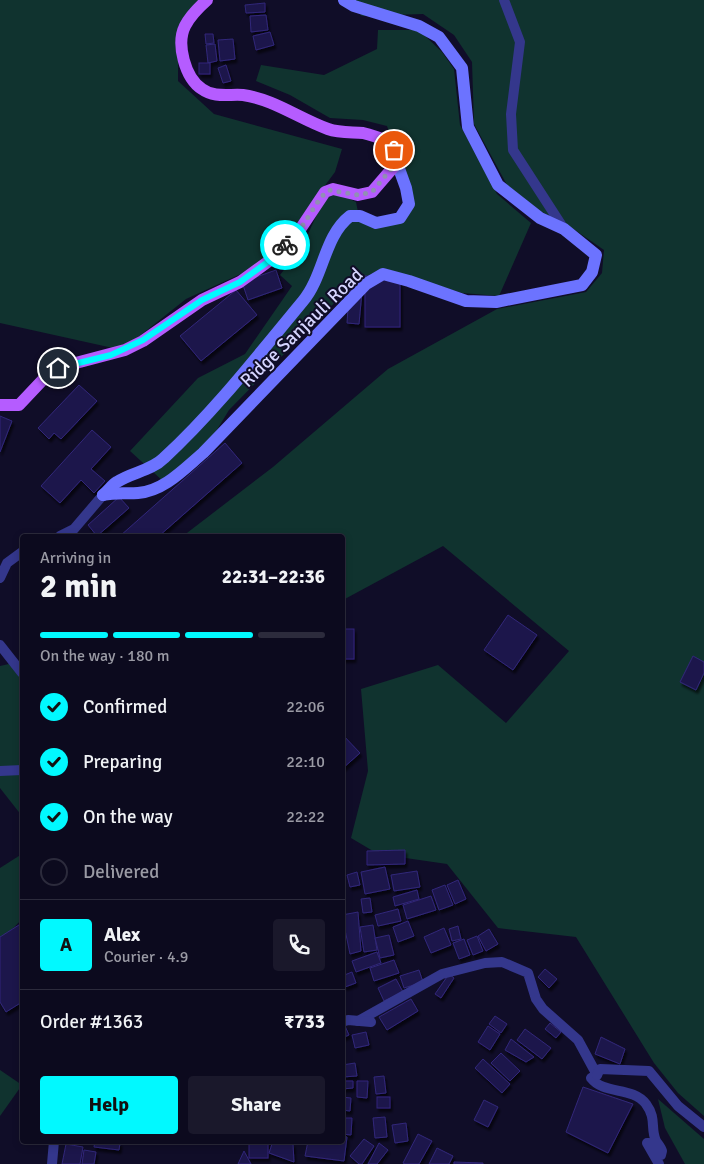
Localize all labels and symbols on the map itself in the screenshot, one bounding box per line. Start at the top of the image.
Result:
pin [373,129,415,171]
courier [260,220,310,270]
street label: Ridge Sanjauli Road [235,263,368,393]
pin [37,347,79,389]

